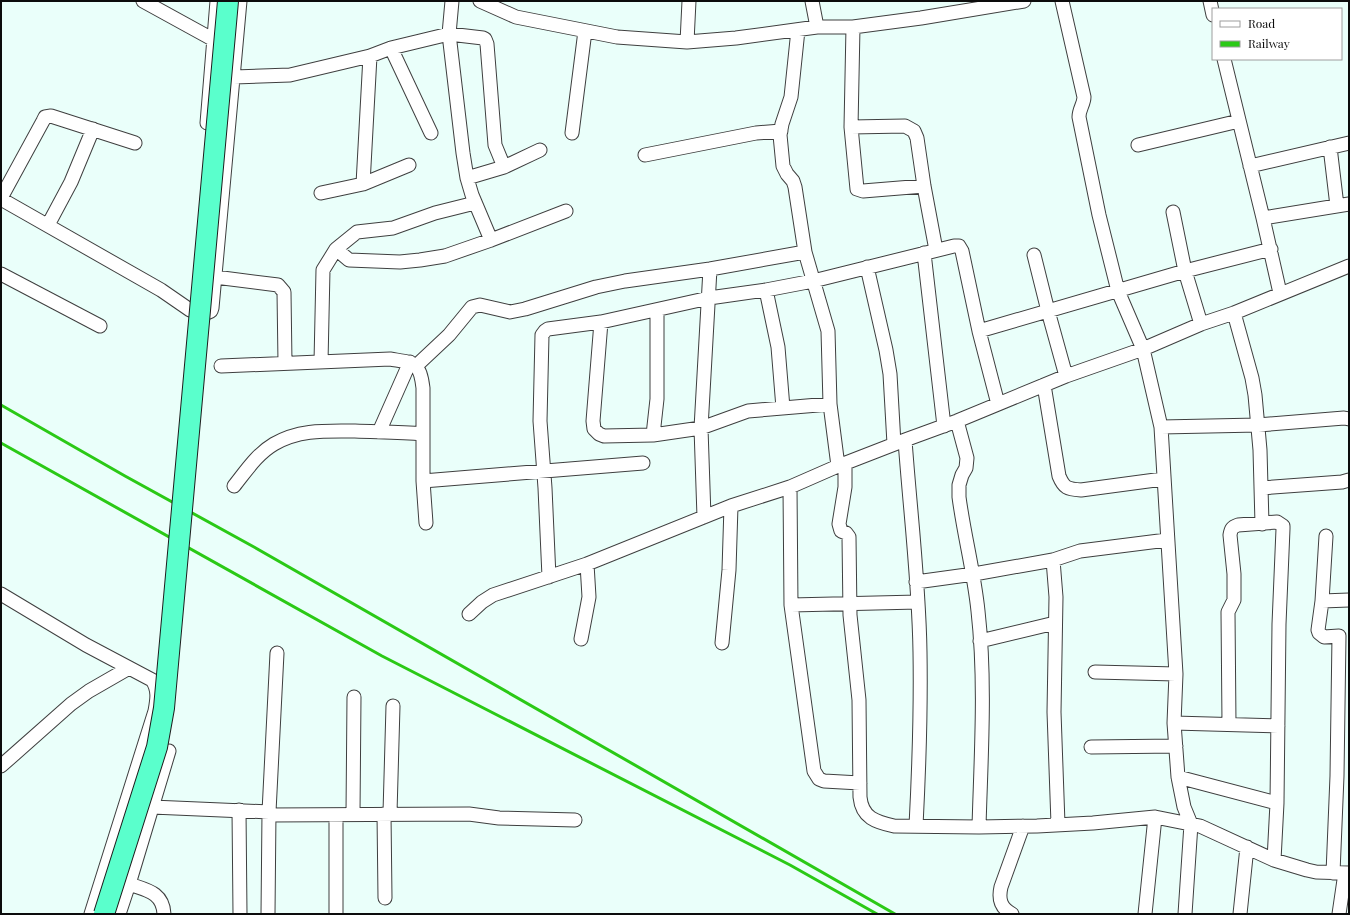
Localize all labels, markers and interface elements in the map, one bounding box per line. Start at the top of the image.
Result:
legend [1212,8,1342,60]
text: Road [1248,15,1275,31]
text: Railway [1248,35,1290,51]

